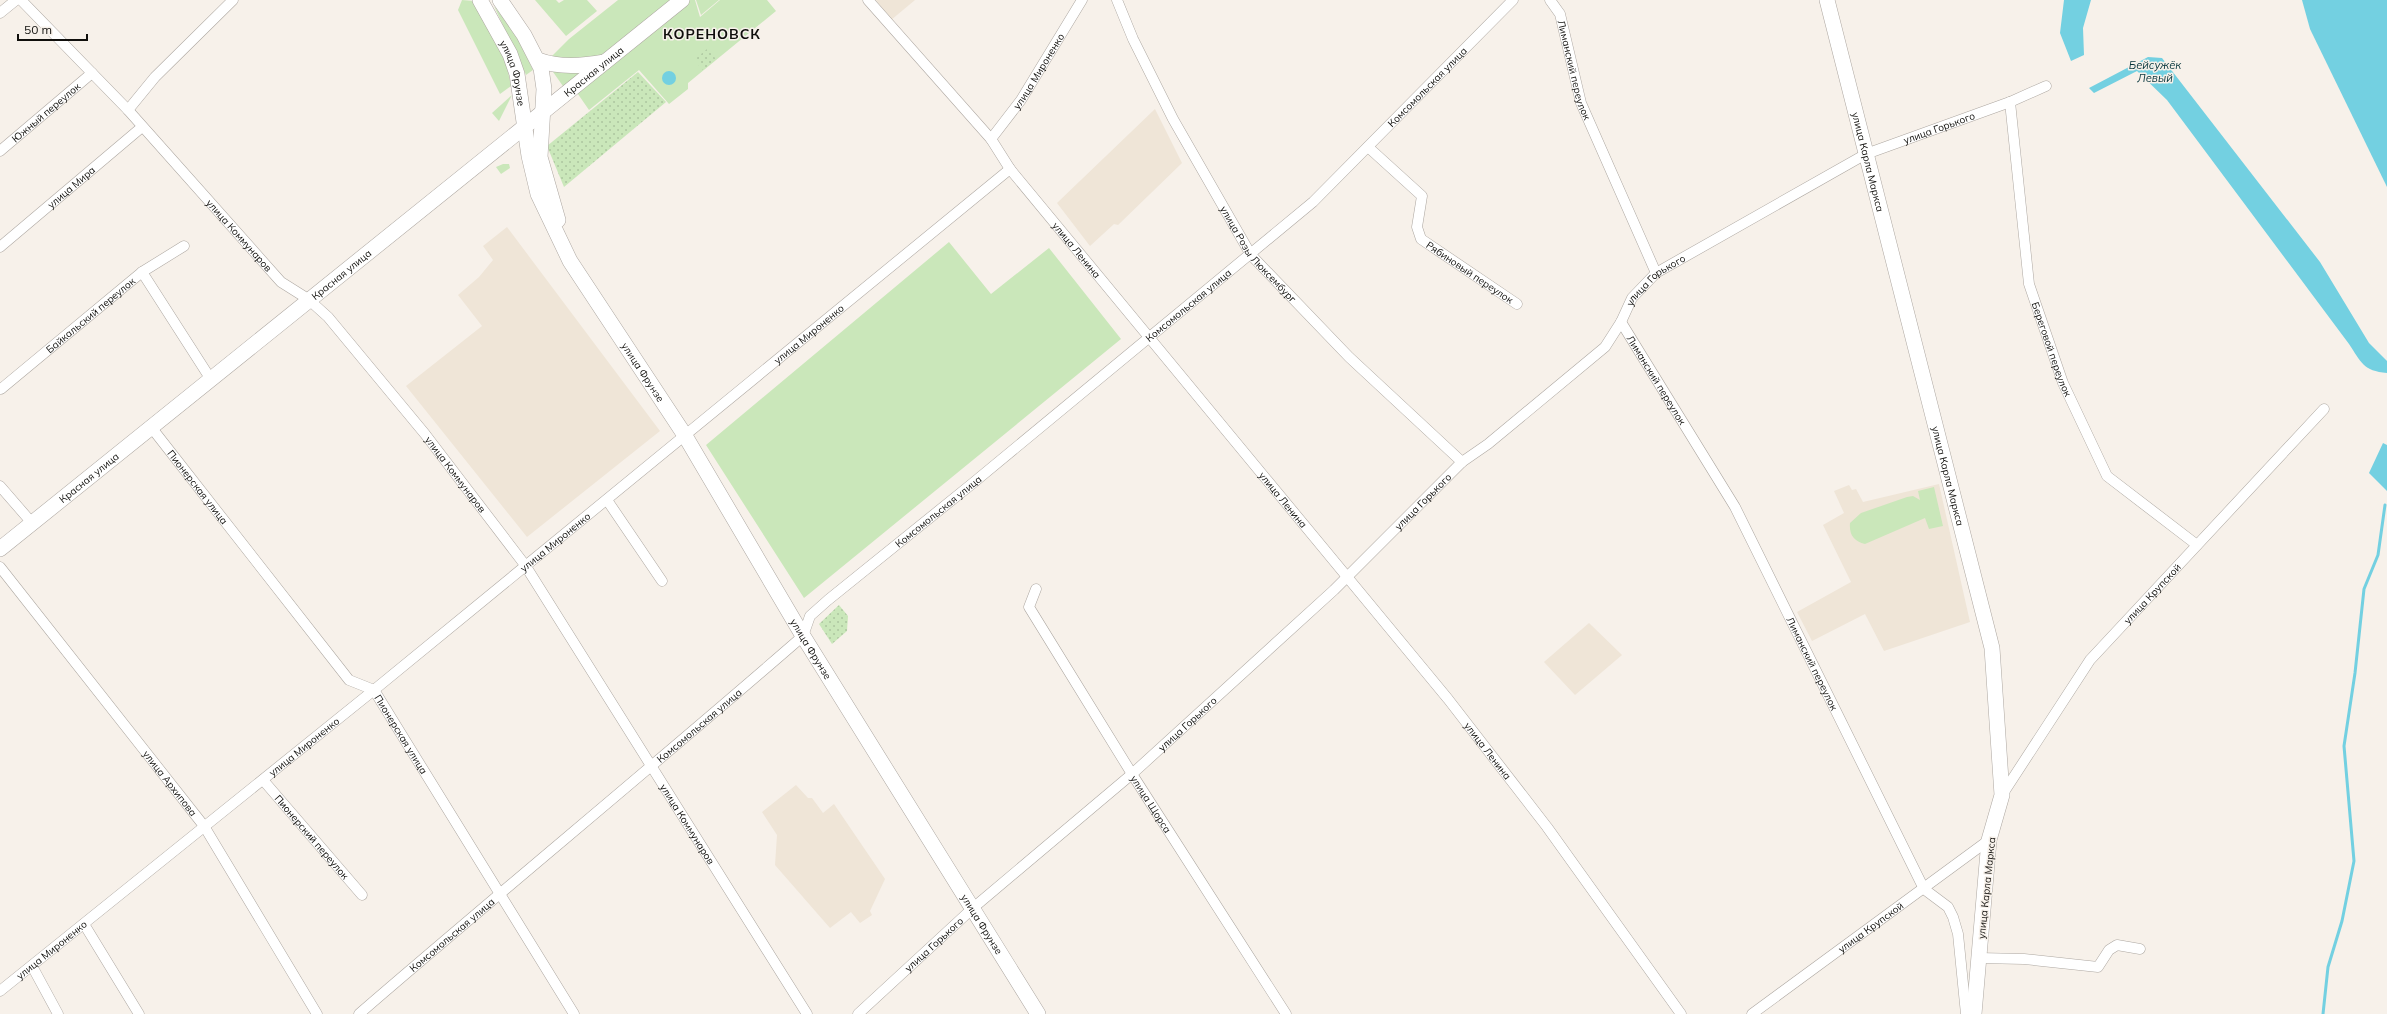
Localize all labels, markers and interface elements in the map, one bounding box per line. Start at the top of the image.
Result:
scale bar [18,16,87,42]
street label: Лиманский переулок [1555,19,1594,123]
text: 50 m [24,22,52,37]
district label: КОРЕНОВСК [663,25,761,43]
street label: улица Мироненко [1010,31,1067,112]
street label: улица Фрунзе [497,38,528,107]
street label: Красная улица [561,44,627,100]
street label: Комсомольская улица [1385,44,1470,130]
water label: Бейсужёк Левый [2129,58,2182,85]
street label: Южный переулок [9,79,83,145]
street label: улица Горького [1902,109,1977,147]
street label: улица Карла Маркса [1849,111,1887,213]
street label: улица Мира [45,163,98,211]
street label: улица Коммунаров [203,197,275,275]
street label: улица Розы Люксембург [1217,203,1299,306]
street label: улица Ленина [1049,219,1103,281]
street label: Рябиновый переулок [1424,238,1516,307]
street label: Красная улица [309,247,374,303]
street label: улица Горького [1623,252,1688,308]
street label: Комсомольская улица [1143,266,1234,345]
street label: Байкальский переулок [43,274,138,356]
street label: Береговой переулок [2029,300,2075,399]
street label: улица Мироненко [771,302,847,367]
street label: Лиманский переулок [1624,333,1689,428]
street label: улица Фрунзе [618,340,667,405]
street label: улица Карла Маркса [1929,425,1967,527]
street label: улица Коммунаров [422,434,489,516]
street label: Пионерская улица [164,447,231,527]
street label: Красная улица [57,450,122,506]
street label: улица Ленина [1256,469,1310,531]
street label: улица Горького [1392,470,1454,533]
street label: Комсомольская улица [893,473,984,550]
street label: улица Мироненко [518,509,593,575]
street label: улица Крупской [2121,561,2184,627]
street label: Лиманский переулок [1783,615,1841,713]
street label: улица Фрунзе [787,617,834,682]
street label: Комсомольская улица [654,686,745,766]
street label: Пионерская улица [371,692,430,776]
street label: улица Горького [1155,694,1220,754]
street label: улица Мироненко [266,714,342,779]
street label: улица Ленина [1461,720,1514,782]
street label: улица Архипова [140,748,200,819]
street label: улица Щорса [1127,773,1174,835]
street label: улица Коммунаров [657,781,718,867]
street label: Пионерский переулок [272,792,352,883]
street label: улица Карла Маркса [1975,836,1998,940]
street label: улица Фрунзе [958,892,1006,957]
street label: Комсомольская улица [407,895,497,975]
street label: улица Крупской [1835,899,1906,956]
street label: улица Горького [902,914,966,975]
street label: улица Мироненко [14,918,90,982]

